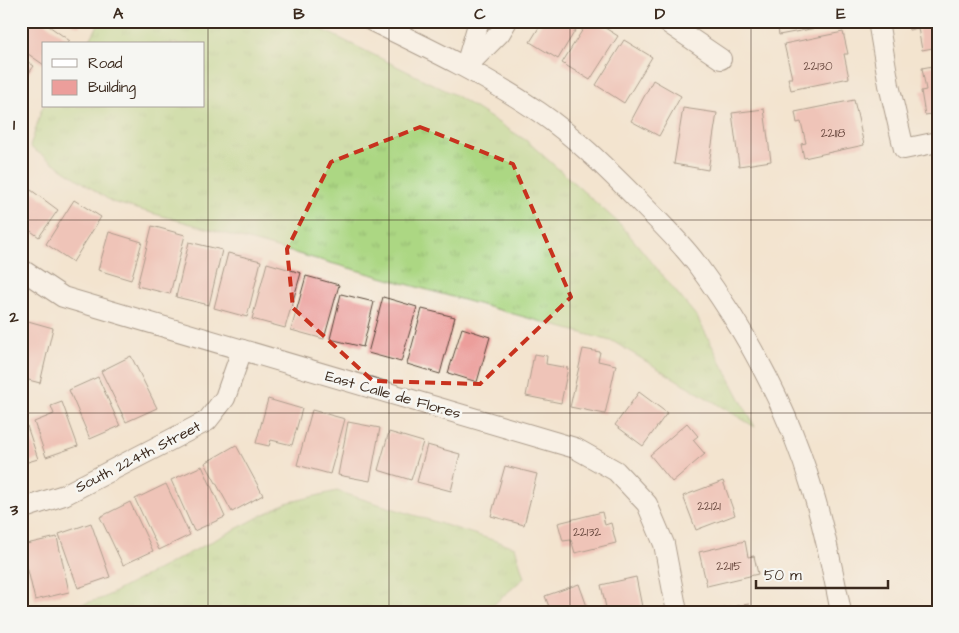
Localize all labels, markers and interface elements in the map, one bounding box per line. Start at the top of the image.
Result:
text: A [113,3,124,25]
text: B [293,3,305,25]
text: C [474,3,486,25]
text: D [655,3,666,25]
text: E [836,3,846,25]
legend [42,42,205,108]
text: Road [88,53,123,74]
house number: 22130 [804,58,833,75]
text: Building [88,77,136,99]
text: 1 [13,114,16,136]
house number: 22118 [821,125,846,142]
text: 2 [8,306,19,328]
street label: East Calle de Flores [323,366,464,425]
street label: South 224th Street [72,416,204,498]
house number: 22121 [697,498,721,515]
text: 3 [9,499,19,521]
house number: 22132 [573,524,601,541]
house number: 22115 [716,558,742,575]
scale bar [756,558,889,590]
text: 50 m [764,565,802,586]

